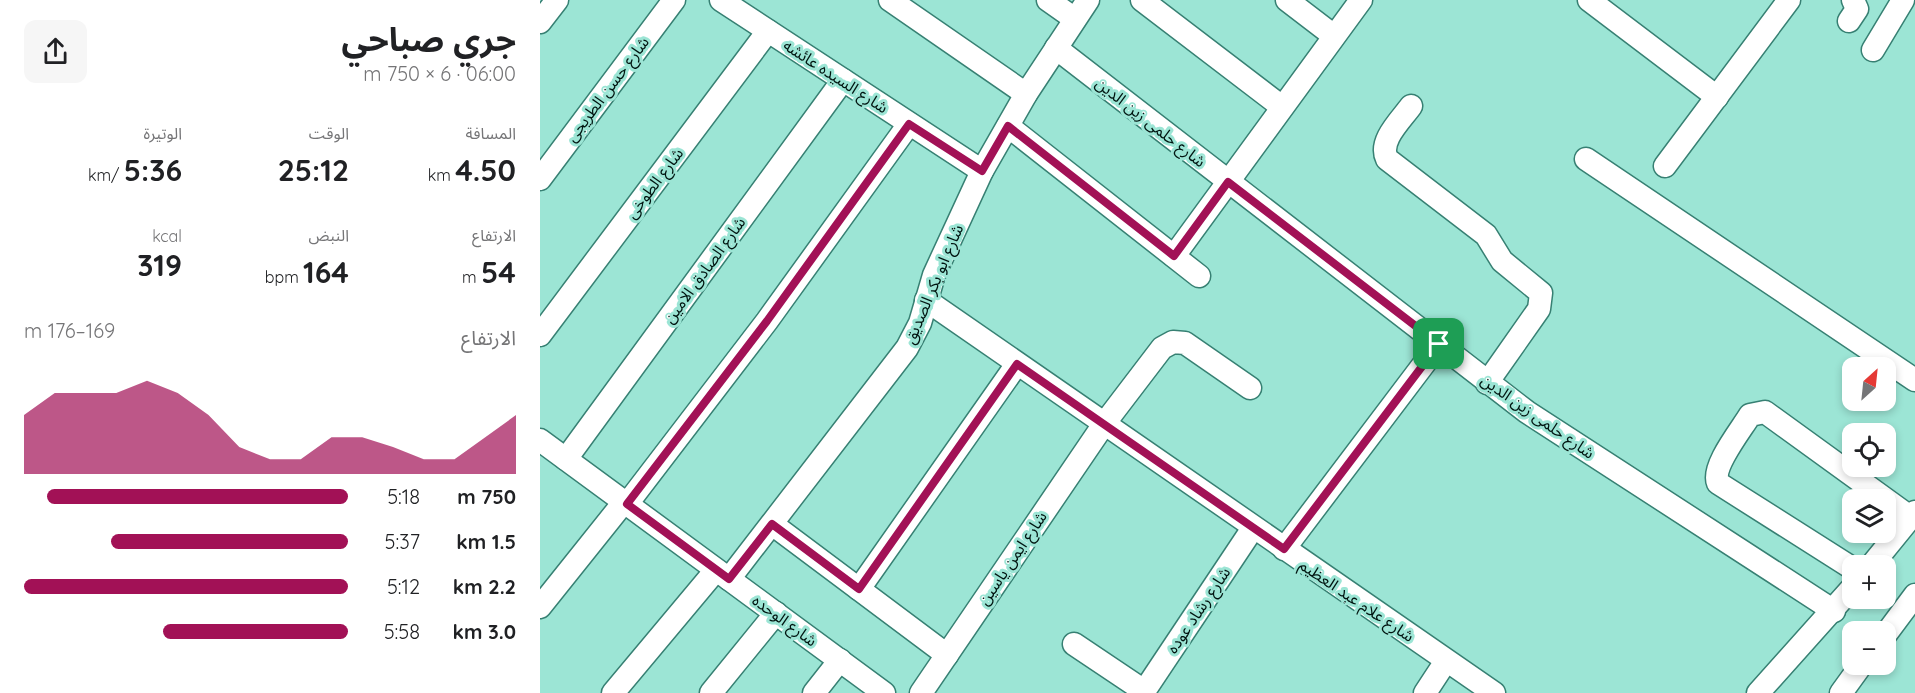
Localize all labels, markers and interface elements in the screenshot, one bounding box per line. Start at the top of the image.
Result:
text: جري صباحي [342,18,516,59]
button: share [24,20,87,83]
street label: شارع حسن الطريجى [561,32,655,147]
street label: شارع السيده عائشه [778,35,892,120]
text: 06:00 · 6 × 750 m [363,61,516,86]
street label: شارع حلمى زين الدين [1090,73,1210,174]
text: الوتيرة [144,123,182,143]
text: الوقت [309,123,349,143]
text: المسافة [466,123,516,143]
street label: شارع الطوخى [621,144,690,224]
text: 5:36 [124,151,182,189]
text: 25:12 [278,151,349,189]
text: 4.50 [455,151,516,189]
text: /km [88,165,124,185]
text: km [428,165,455,185]
street label: شارع الصادق الامين [659,213,752,329]
street label: شارع ابو بكر الصديق [899,221,970,348]
text: النبض [308,225,349,245]
text: الارتفاع [472,225,516,245]
text: kcal [152,226,182,246]
text: 319 [137,246,182,284]
text: 164 [303,253,349,291]
text: 54 [481,253,516,291]
text: bpm [265,267,303,287]
text: m [462,267,481,287]
text: 169–176 m [24,318,115,343]
pin [1413,318,1464,369]
text: الارتفاع [461,325,516,350]
icon: arrive [1422,327,1455,360]
north arrow [1842,357,1896,411]
map controls [1842,357,1896,675]
street label: شارع حلمى زين الدين [1476,369,1599,465]
button: locate [1842,423,1896,477]
text: 5:18 [387,484,420,509]
text: 750 m [457,484,516,509]
button: layers [1842,489,1896,543]
street label: شارع ايمن ياسين [973,507,1053,610]
text: 5:37 [385,529,420,554]
text: 1.5 km [456,529,516,554]
street label: شارع علام عبد العظيم [1294,554,1418,648]
button: + [1842,555,1896,609]
street label: شارع رشاد عوده [1162,563,1237,659]
text: 5:12 [387,574,420,599]
text: 2.2 km [453,574,516,599]
street label: شارع الوحده [747,590,821,653]
text: 5:58 [384,619,420,644]
text: 3.0 km [453,619,516,644]
button: − [1842,621,1896,675]

